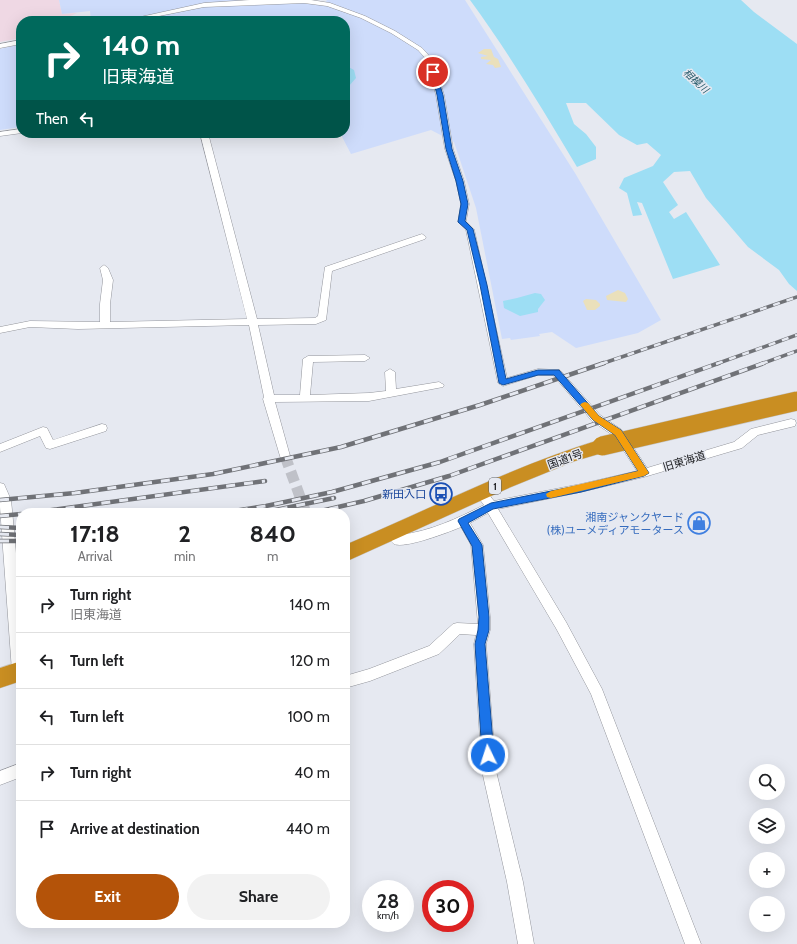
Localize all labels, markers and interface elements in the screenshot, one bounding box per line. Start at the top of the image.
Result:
text: 140 m [102,28,180,62]
icon: right [36,32,88,84]
pin [416,55,450,89]
icon: arrive [422,61,444,83]
text: 旧東海道 [102,66,174,88]
water label: 相模川 [681,66,712,97]
icon: left [76,108,98,130]
text: Then [36,110,68,128]
street label: 国道1号 [545,446,585,472]
street label: 旧東海道 [661,448,707,474]
road number: 1 [489,478,501,494]
bus stop icon: 新田入口 [428,481,454,507]
place label: 新田入口 [382,487,426,501]
place label: 湘南ジャンクヤード (株)ユーメディアモータース [547,510,684,537]
shop icon: 湘南ジャンクヤード (株)ユーメディアモータース [686,510,712,536]
text: 17:18 [70,519,120,548]
text: 2 [178,519,191,548]
text: 840 [250,519,296,548]
text: Arrival [78,548,112,564]
text: min [174,548,195,564]
text: m [267,548,278,564]
text: Turn right [70,586,131,604]
icon: right [36,594,58,616]
text: 140 m [289,596,330,614]
text: 旧東海道 [70,606,122,622]
icon: left [36,650,58,672]
text: Turn left [70,652,124,670]
text: 120 m [290,652,330,670]
icon: left [36,706,58,728]
text: Turn left [70,708,124,726]
text: 100 m [288,708,330,726]
position arrow [467,734,509,776]
icon: right [36,762,58,784]
text: Turn right [70,764,131,782]
text: 40 m [294,764,330,782]
map controls [749,764,785,932]
button: search [749,764,785,800]
button: layers [749,808,785,844]
icon: arrive [36,818,58,840]
text: Arrive at destination [70,820,200,838]
text: 440 m [286,820,330,838]
button: + [749,852,785,888]
button: Exit [36,874,179,920]
button: Share [187,874,330,920]
speed limit sign: 30 [422,880,474,932]
text: 28 [377,889,399,913]
button: − [749,896,785,932]
text: km/h [377,909,399,922]

